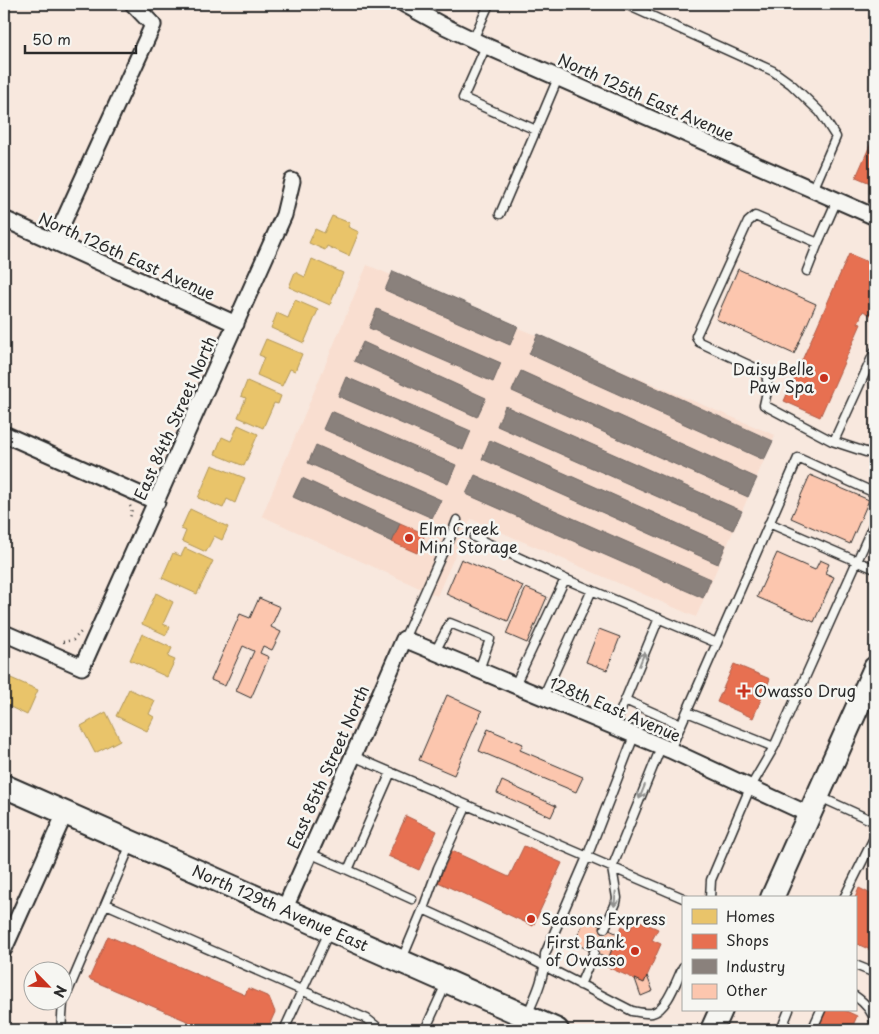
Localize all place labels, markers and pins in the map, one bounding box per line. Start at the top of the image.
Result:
place label: DaisyBelle Paw Spa [733,356,814,398]
marker: DaisyBelle Paw Spa [818,372,830,384]
place label: Elm Creek Mini Storage [419,516,517,558]
marker: Elm Creek Mini Storage [403,532,415,544]
place label: Owasso Drug [754,678,856,702]
marker: Owasso Drug [738,685,750,697]
place label: Seasons Express [541,906,666,930]
marker: Seasons Express [525,913,537,925]
place label: First Bank of Owasso [546,929,625,971]
marker: First Bank of Owasso [629,945,641,957]

